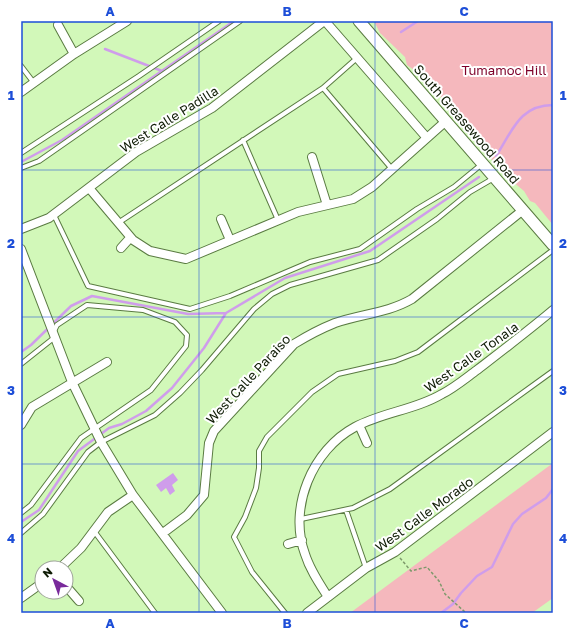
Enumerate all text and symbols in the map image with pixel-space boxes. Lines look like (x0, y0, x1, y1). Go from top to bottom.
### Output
text: A (105, 3, 115, 19)
text: B (282, 3, 292, 19)
text: C (459, 3, 469, 19)
street label: South Greasewood Road (411, 61, 523, 187)
park label: Tumamoc Hill (462, 62, 546, 78)
street label: West Calle Padilla (117, 82, 221, 156)
text: 1 (8, 87, 15, 103)
text: 1 (560, 87, 567, 103)
text: 2 (7, 235, 15, 251)
text: 2 (559, 235, 567, 251)
street label: West Calle Tonala (421, 318, 521, 396)
street label: West Calle Paraiso (203, 331, 294, 427)
text: 3 (7, 382, 15, 398)
text: 3 (559, 382, 567, 398)
street label: West Calle Morado (372, 473, 476, 555)
text: 4 (7, 530, 15, 546)
text: 4 (559, 530, 567, 546)
north arrow (34, 560, 74, 600)
text: N (40, 564, 55, 580)
text: A (105, 615, 115, 631)
text: B (282, 615, 292, 631)
text: C (459, 615, 469, 631)

